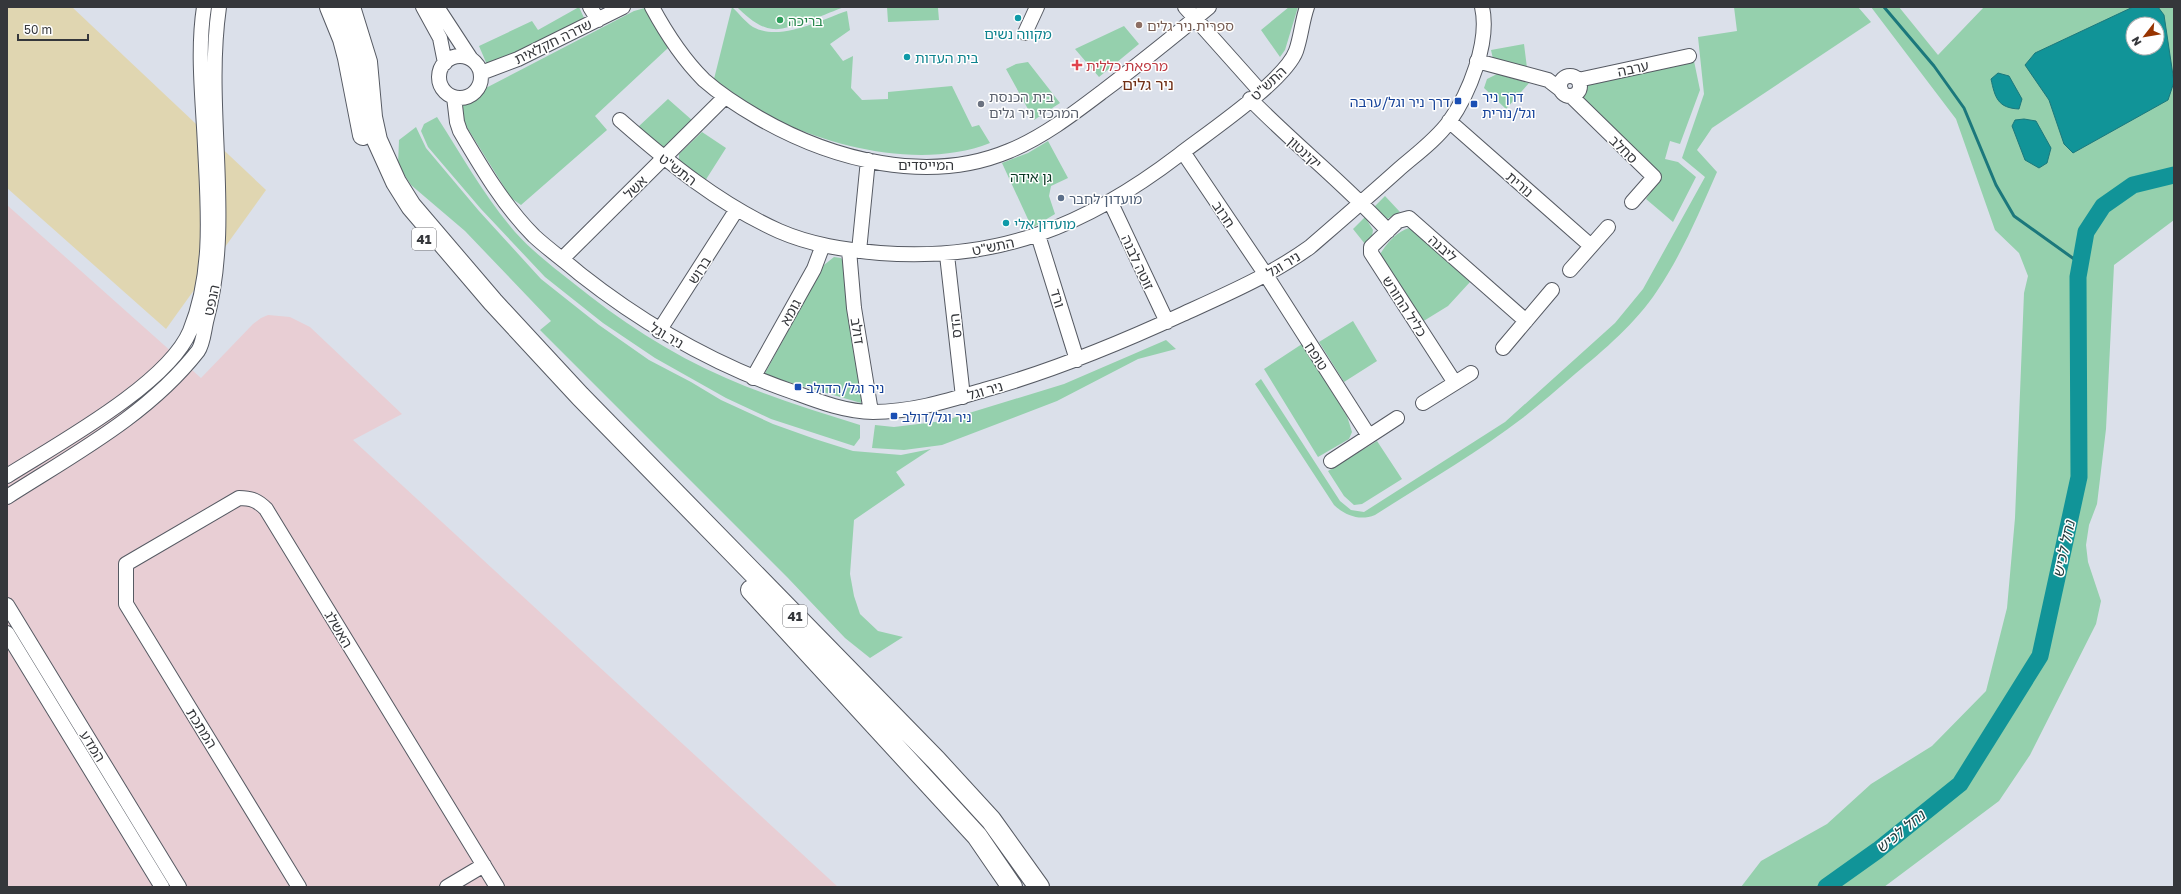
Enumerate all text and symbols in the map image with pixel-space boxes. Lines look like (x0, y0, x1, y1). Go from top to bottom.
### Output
place label: בריכה (788, 12, 823, 29)
marker: מקווה נשים (1013, 13, 1023, 23)
street label: שדרה חקלאית (511, 15, 595, 67)
marker: בריכה (775, 15, 785, 25)
scale bar (18, 16, 88, 42)
north arrow (2125, 16, 2165, 56)
place label: ספרית ניר גלים (1147, 17, 1234, 34)
marker: ספרית ניר גלים (1134, 20, 1144, 30)
text: 50 m (24, 22, 52, 37)
place label: מקווה נשים (984, 25, 1052, 42)
text: N (2128, 34, 2144, 48)
place label: בית העדות (915, 49, 978, 66)
marker: בית העדות (902, 52, 912, 62)
street label: ערבה (1616, 56, 1650, 80)
place label: מרפאת כללית (1086, 57, 1168, 74)
marker: מרפאת כללית (1071, 59, 1083, 71)
street label: התש"ט (1247, 62, 1289, 104)
district label: ניר גלים (1122, 74, 1174, 94)
place label: בית הכנסת המרכזי ניר גלים (989, 88, 1079, 121)
place label: דרך ניר וגל/נורית (1482, 88, 1535, 121)
place label: דרך ניר וגל/ערבה (1350, 93, 1450, 110)
marker: דרך ניר וגל/ערבה (1453, 96, 1463, 106)
marker: בית הכנסת המרכזי ניר גלים (976, 99, 986, 109)
marker: דרך ניר וגל/נורית (1469, 99, 1479, 109)
street label: סחלב (1606, 131, 1642, 167)
street label: יקינטון (1285, 132, 1325, 172)
street label: התש"ט (656, 149, 700, 189)
street label: המייסדים (898, 156, 954, 173)
park label: גן אידה (1010, 168, 1052, 185)
street label: נורית (1503, 168, 1537, 200)
street label: אשל (620, 172, 650, 202)
place label: מועדון לחבר (1069, 190, 1142, 207)
marker: מועדון לחבר (1056, 193, 1066, 203)
street label: חרוב (1209, 197, 1239, 231)
place label: מועדון אלי (1014, 215, 1076, 232)
marker: מועדון אלי (1001, 218, 1011, 228)
road number: 41 (412, 228, 436, 250)
street label: ליבנה (1425, 231, 1461, 265)
street label: זוטה לבנה (1118, 232, 1158, 292)
street label: התש"ט (970, 233, 1016, 259)
street label: ניר וגל (1263, 247, 1303, 281)
street label: ברוש (684, 253, 714, 287)
street label: כליל החורש (1379, 272, 1431, 340)
street label: הנפט (199, 283, 223, 317)
street label: ורד (1047, 286, 1069, 310)
street label: גומא (776, 296, 804, 328)
street label: הדס (945, 313, 965, 339)
street label: דולב (848, 317, 869, 346)
street label: ניר וגל (647, 318, 687, 352)
street label: טופח (1302, 339, 1332, 374)
street label: ניר וגל (965, 377, 1005, 403)
place label: ניר וגל/הדולב (806, 379, 884, 396)
marker: ניר וגל/הדולב (793, 382, 803, 392)
place label: ניר וגל/דולב (902, 408, 972, 425)
marker: ניר וגל/דולב (889, 411, 899, 421)
water label: נחל לכיש (2048, 518, 2078, 579)
road number: 41 (783, 605, 807, 627)
street label: האשלג (321, 607, 357, 651)
street label: המתכת (183, 705, 221, 751)
street label: המדע (77, 727, 109, 765)
water label: נחל לכיש (1872, 805, 1929, 856)

